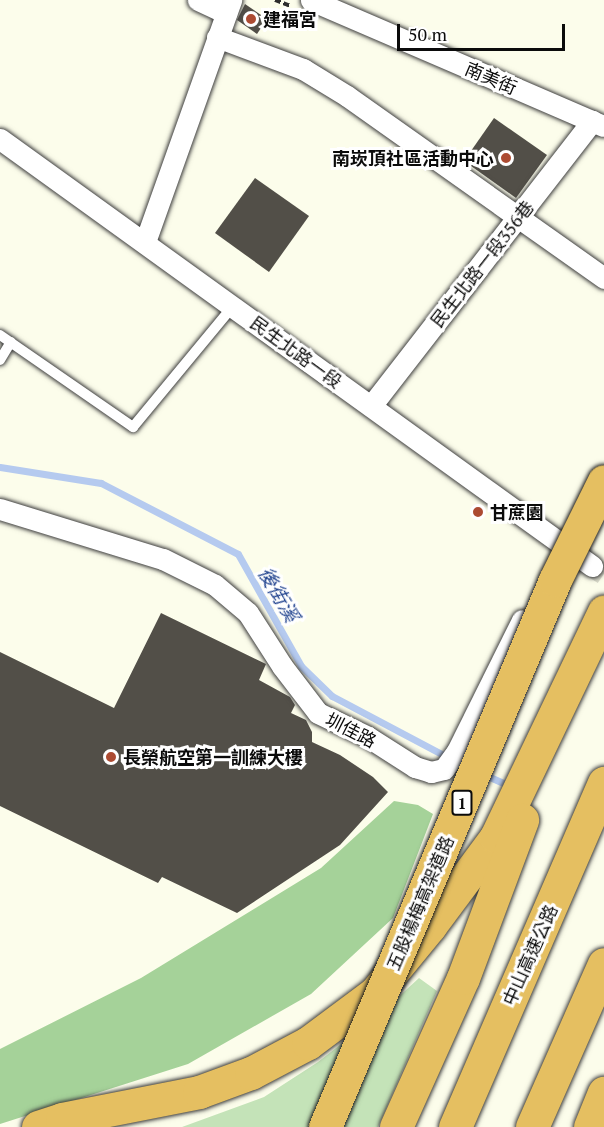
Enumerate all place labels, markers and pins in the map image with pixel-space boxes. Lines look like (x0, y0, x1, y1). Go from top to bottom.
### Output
place label: 建福宮 (263, 8, 317, 30)
marker: 建福宮 (244, 12, 258, 26)
place label: 南崁頂社區活動中心 (332, 147, 494, 169)
marker: 南崁頂社區活動中心 (499, 151, 513, 165)
place label: 甘蔗園 (490, 501, 544, 523)
marker: 甘蔗園 (471, 505, 485, 519)
place label: 長榮航空第一訓練大樓 (123, 746, 303, 768)
marker: 長榮航空第一訓練大樓 (104, 750, 118, 764)

